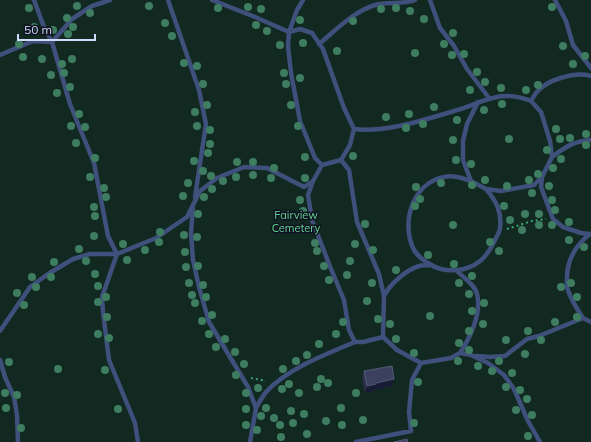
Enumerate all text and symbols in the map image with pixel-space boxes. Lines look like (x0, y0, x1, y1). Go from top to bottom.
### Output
scale bar (18, 16, 95, 42)
text: 50 m (24, 22, 52, 37)
park label: Fairview Cemetery (272, 208, 321, 235)

